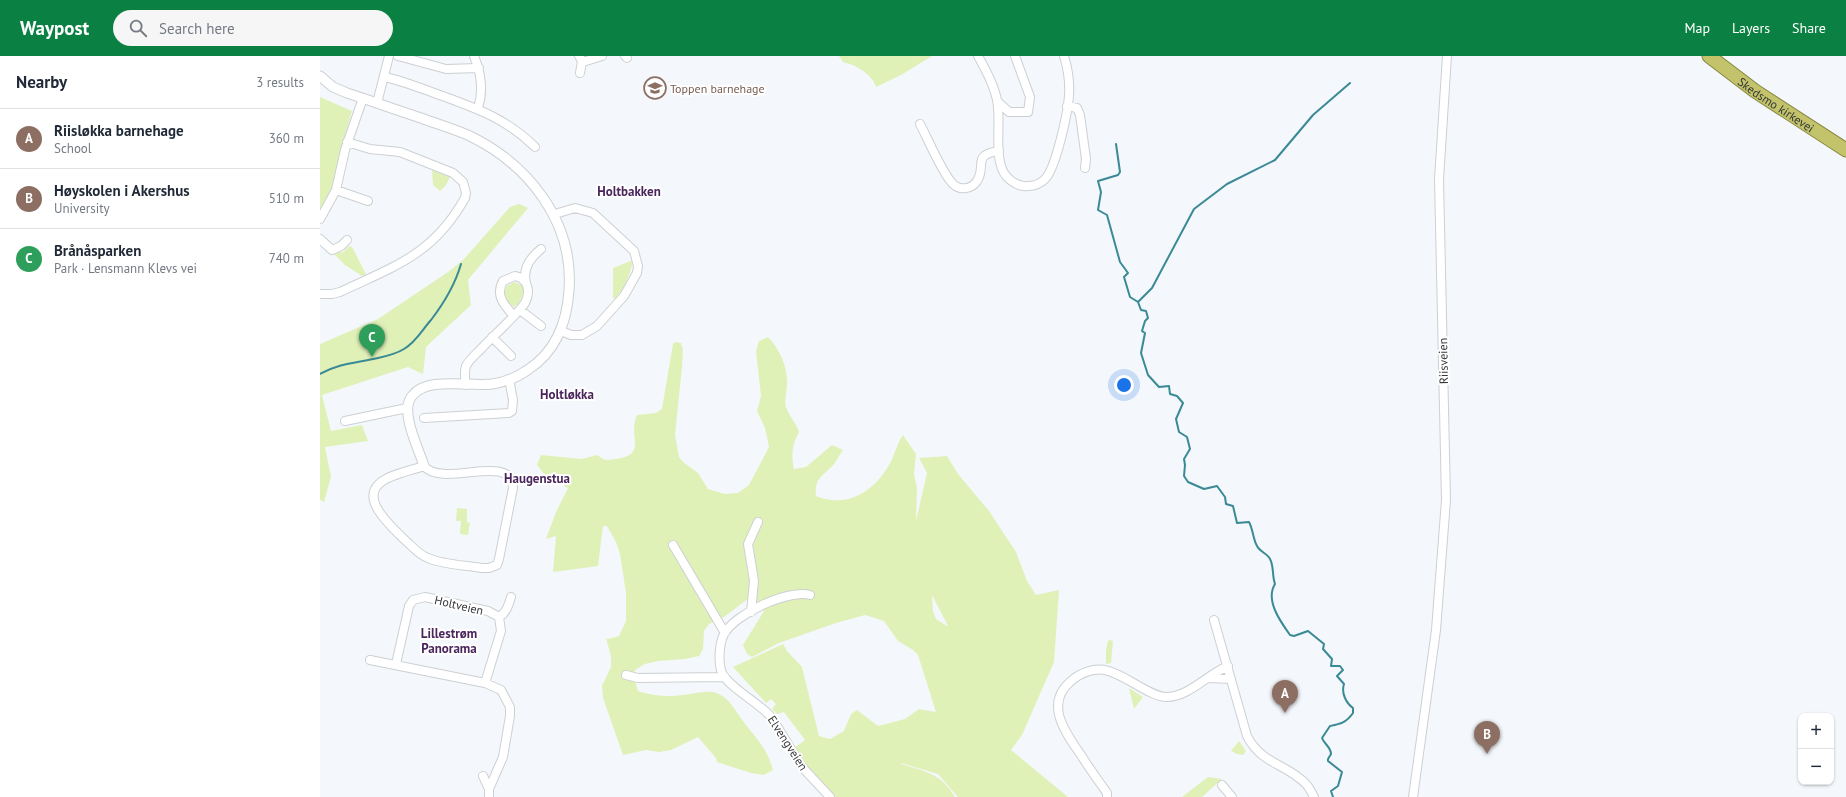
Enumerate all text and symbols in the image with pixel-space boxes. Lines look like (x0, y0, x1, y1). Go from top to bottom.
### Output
search box (113, 10, 393, 46)
text: Waypost (20, 16, 89, 40)
icon: search (127, 17, 149, 39)
text: Search here (159, 19, 235, 38)
text: Map (1684, 19, 1710, 37)
text: Layers (1732, 19, 1770, 37)
text: Share (1792, 19, 1826, 37)
text: Nearby (16, 71, 67, 93)
street label: Skedsmo kirkevei (1735, 73, 1817, 135)
text: 3 results (256, 74, 304, 91)
school or university icon: Toppen barnehage (642, 75, 668, 101)
place label: Toppen barnehage (670, 81, 765, 96)
text: Riisløkka barnehage (54, 121, 184, 140)
text: A (25, 130, 33, 147)
text: 360 m (269, 130, 304, 147)
text: School (54, 140, 92, 157)
text: Høyskolen i Akershus (54, 181, 190, 200)
district label: Holtbakken (597, 183, 661, 200)
text: B (25, 190, 33, 207)
text: 510 m (269, 190, 304, 207)
text: University (54, 200, 110, 217)
text: Brånåsparken (54, 241, 141, 260)
text: C (25, 250, 33, 267)
text: 740 m (269, 250, 304, 267)
text: Park · Lensmann Klevs vei (54, 260, 197, 277)
pin: C (359, 324, 385, 357)
street label: Riisveien (1435, 338, 1451, 384)
your location (1114, 375, 1134, 395)
district label: Holtløkka (540, 386, 594, 403)
district label: Haugenstua (504, 470, 570, 487)
street label: Holtveien (433, 592, 485, 618)
district label: Lillestrøm Panorama (421, 625, 477, 657)
pin: A (1272, 680, 1298, 713)
street label: Elvengveien (765, 713, 811, 773)
map controls (1798, 713, 1834, 785)
button: + (1798, 713, 1834, 749)
pin: B (1474, 721, 1500, 754)
button: − (1798, 749, 1834, 785)

